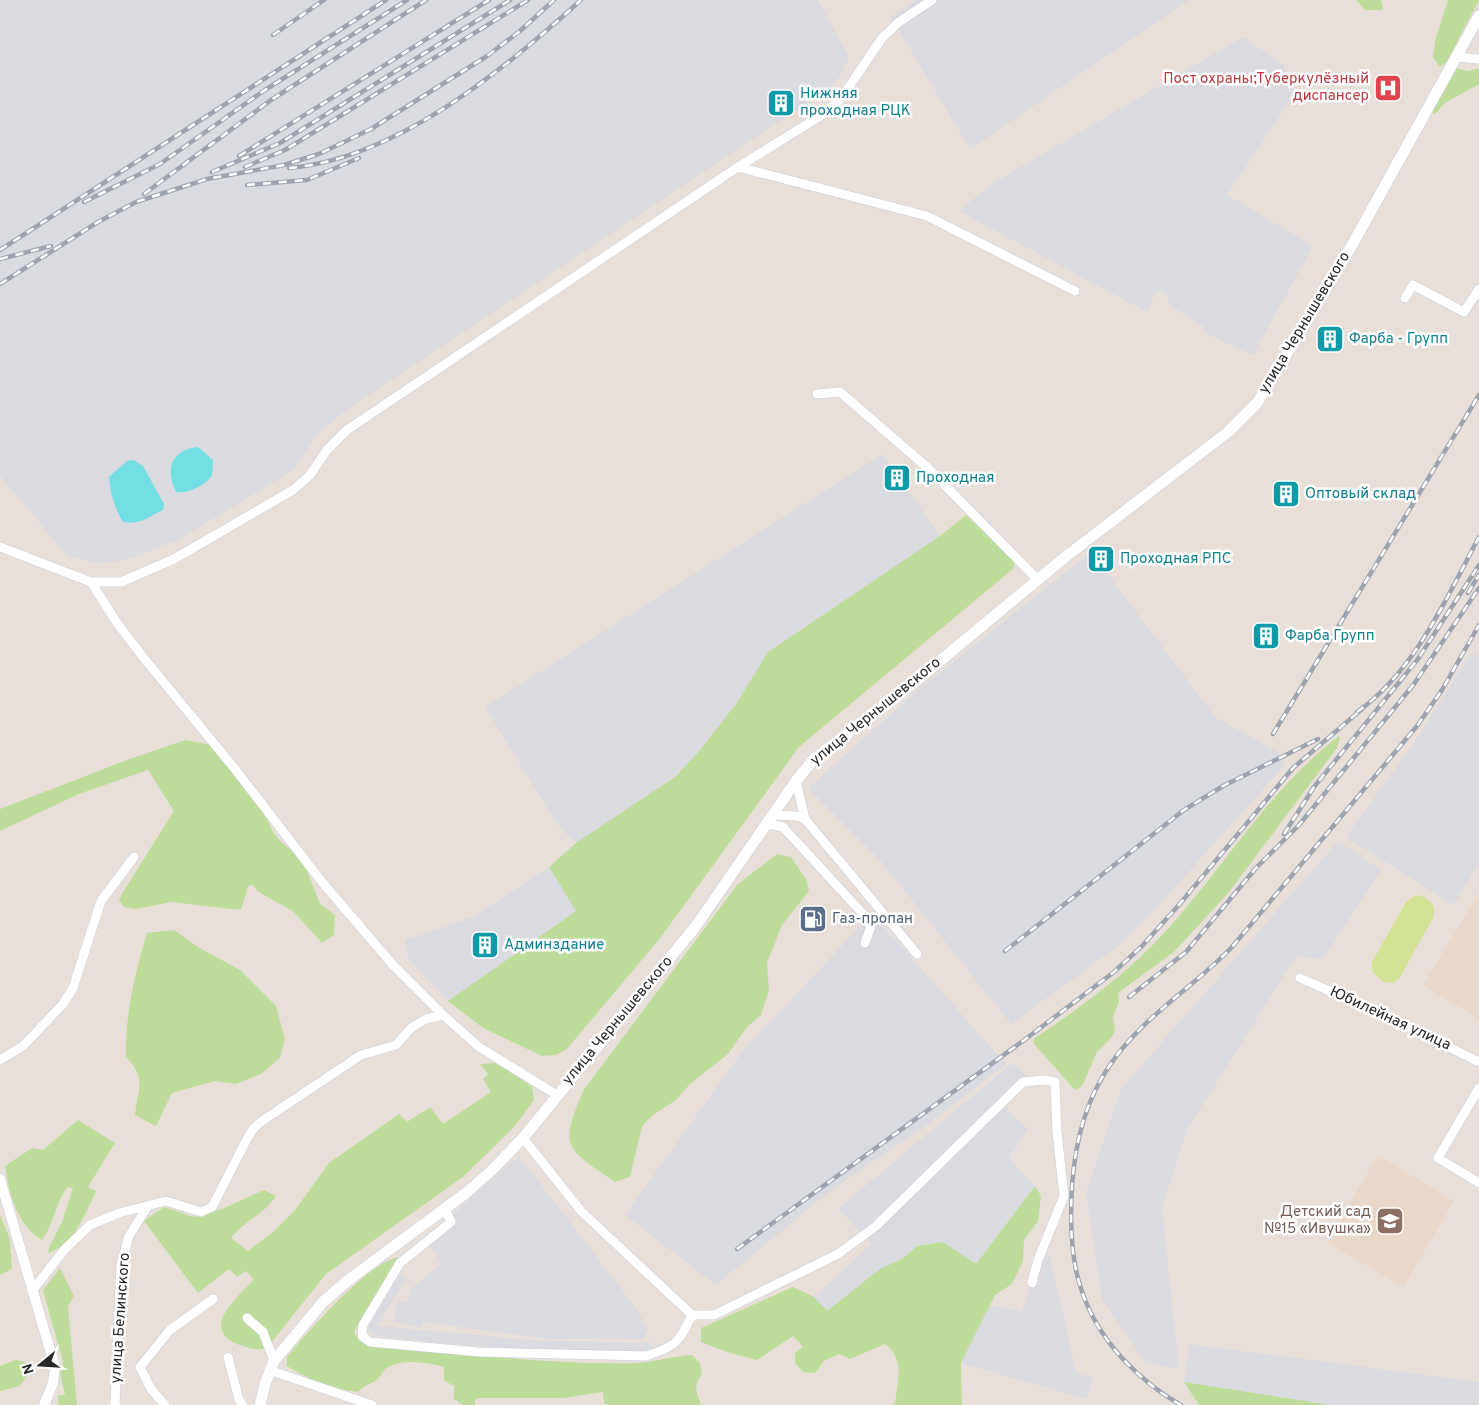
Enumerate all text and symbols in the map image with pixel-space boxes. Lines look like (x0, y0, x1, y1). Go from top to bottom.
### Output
place label: Пост охраны;Туберкулёзный диспансер (1163, 70, 1369, 106)
hospital icon: Пост охраны;Туберкулёзный диспансер (1373, 73, 1403, 103)
place label: Нижняя проходная РЦК (800, 85, 911, 121)
building icon: Нижняя проходная РЦК (766, 88, 796, 118)
street label: улица Чернышевского (1255, 249, 1355, 397)
building icon: Фарба - Групп (1315, 324, 1345, 354)
place label: Фарба - Групп (1349, 330, 1448, 349)
building icon: Проходная (882, 463, 912, 493)
place label: Проходная (916, 469, 994, 488)
building icon: Оптовый склад (1271, 479, 1301, 509)
place label: Оптовый склад (1305, 485, 1416, 504)
building icon: Проходная РПС (1086, 544, 1116, 574)
place label: Проходная РПС (1120, 550, 1231, 569)
building icon: Фарба Групп (1251, 621, 1281, 651)
place label: Фарба Групп (1285, 627, 1374, 646)
street label: улица Чернышевского (807, 654, 945, 770)
fuel station icon: Газ-пропан (798, 904, 828, 934)
place label: Газ-пропан (832, 910, 913, 929)
building icon: Админздание (470, 930, 500, 960)
place label: Админздание (504, 936, 604, 955)
street label: улица Чернышевского (559, 953, 677, 1089)
street label: Юбилейная улица (1326, 983, 1454, 1055)
place label: Детский сад №15 «Ивушка» (1264, 1203, 1371, 1239)
school or university icon: Детский сад №15 «Ивушка» (1375, 1206, 1405, 1236)
street label: улица Белинского (107, 1252, 135, 1384)
north arrow (15, 1340, 65, 1390)
text: N (19, 1361, 39, 1376)

